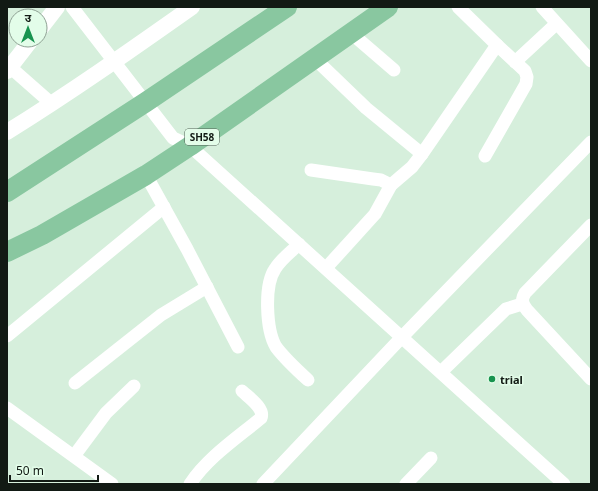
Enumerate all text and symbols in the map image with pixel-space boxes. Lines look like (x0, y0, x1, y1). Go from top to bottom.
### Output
north arrow (8, 8, 48, 48)
text: उ (25, 10, 32, 25)
road number: SH58 (185, 129, 219, 145)
place label: trial (500, 372, 523, 387)
marker: trial (487, 374, 497, 384)
scale bar (10, 457, 98, 483)
text: 50 m (16, 462, 44, 479)

